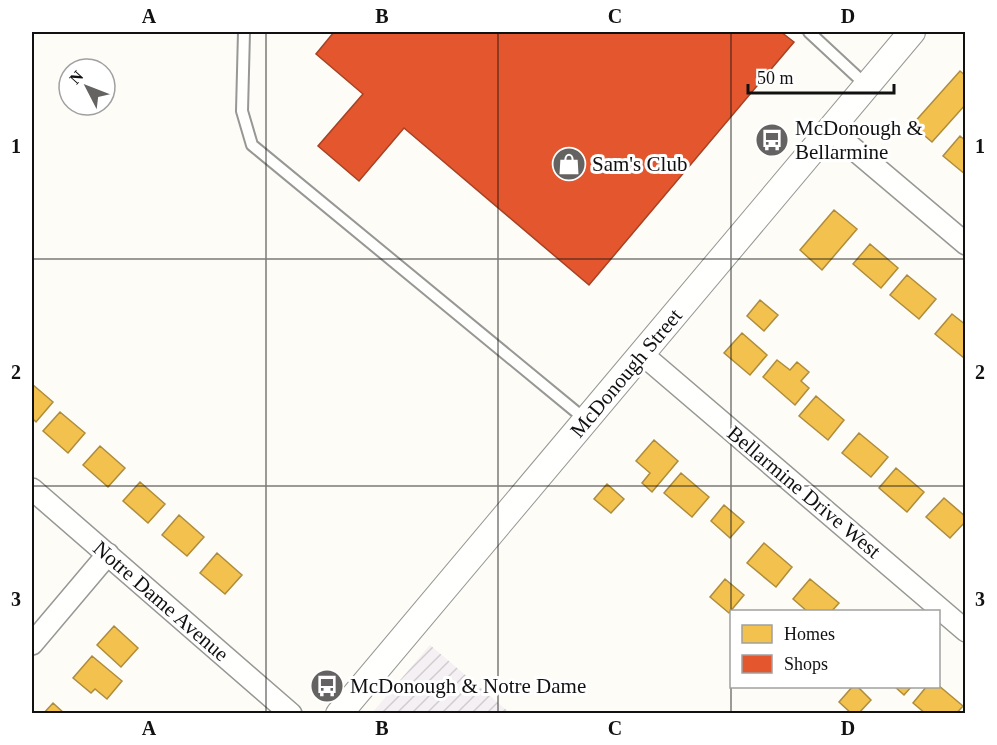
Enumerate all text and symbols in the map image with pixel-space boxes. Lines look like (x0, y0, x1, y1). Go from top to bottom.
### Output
text: A (142, 5, 157, 27)
text: B (375, 5, 389, 27)
text: C (608, 5, 622, 27)
text: D (841, 5, 855, 27)
north arrow (57, 57, 117, 117)
scale bar (748, 57, 894, 95)
text: N (66, 67, 87, 87)
text: 50 m (757, 68, 794, 88)
place label: McDonough & Bellarmine (795, 116, 923, 164)
bus stop icon: McDonough & Bellarmine (754, 122, 790, 158)
text: 1 (11, 135, 21, 157)
text: 1 (975, 135, 985, 157)
shop icon: Sam's Club (551, 146, 587, 182)
place label: Sam's Club (592, 152, 687, 176)
street label: McDonough Street (565, 304, 687, 442)
text: 2 (11, 361, 21, 383)
text: 2 (975, 361, 985, 383)
street label: Bellarmine Drive West (722, 421, 886, 563)
street label: Notre Dame Avenue (89, 536, 233, 666)
text: 3 (11, 588, 21, 610)
text: 3 (975, 588, 985, 610)
legend (730, 610, 940, 688)
text: Homes (784, 624, 835, 644)
text: Shops (784, 654, 828, 674)
bus stop icon: McDonough & Notre Dame (309, 668, 345, 704)
place label: McDonough & Notre Dame (350, 674, 586, 698)
text: A (142, 717, 157, 739)
text: B (375, 717, 389, 739)
text: C (608, 717, 622, 739)
text: D (841, 717, 855, 739)

